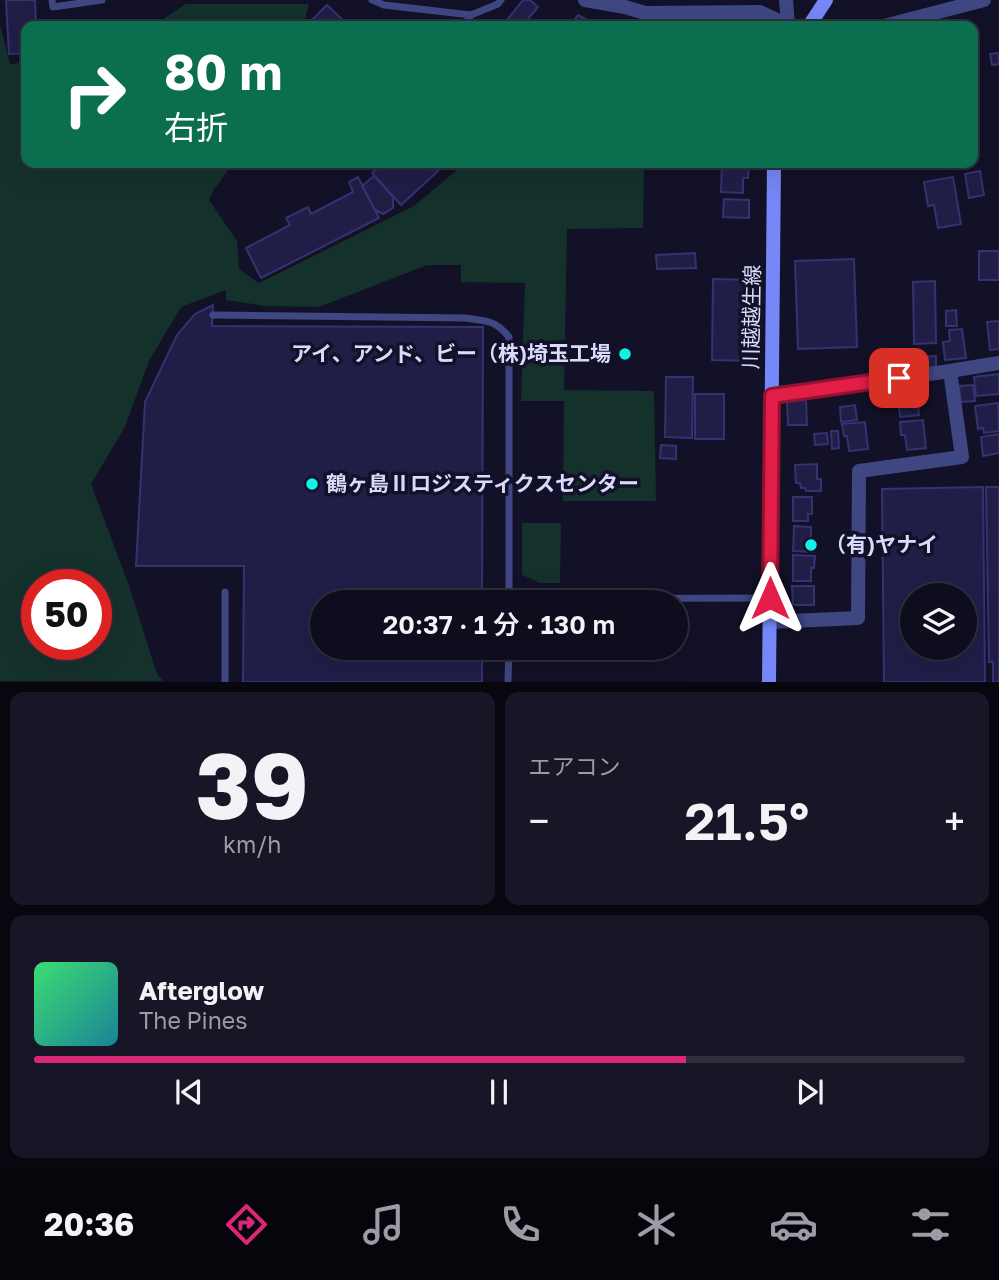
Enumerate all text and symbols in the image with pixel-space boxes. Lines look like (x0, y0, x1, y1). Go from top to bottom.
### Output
text: 80 m (164, 42, 282, 101)
icon: right (49, 49, 140, 140)
text: 右折 (164, 108, 228, 146)
street label: 川越越生線 (737, 264, 765, 370)
place label: アイ、アンド、ビー（株)埼玉工場 (291, 340, 611, 366)
marker: アイ、アンド、ビー（株)埼玉工場 (617, 346, 633, 362)
pin (869, 348, 929, 408)
icon: arrive (880, 359, 918, 397)
place label: 鶴ヶ島Ⅱロジスティクスセンター (326, 470, 639, 496)
marker: 鶴ヶ島Ⅱロジスティクスセンター (304, 476, 320, 492)
place label: （有)ヤナイ (825, 531, 938, 557)
marker: （有)ヤナイ (803, 537, 819, 553)
position arrow (733, 561, 807, 635)
speed limit sign: 50 (21, 569, 112, 660)
map controls (900, 583, 977, 660)
button: layers (900, 583, 977, 660)
text: 20:37 · 1 分 · 130 m (383, 609, 615, 640)
text: 39 (196, 730, 309, 839)
text: エアコン (529, 752, 621, 780)
text: 21.5° (684, 789, 809, 851)
text: − (529, 798, 549, 843)
text: + (944, 798, 965, 843)
text: km/h (223, 830, 282, 858)
text: Afterglow (139, 975, 264, 1006)
text: The Pines (139, 1006, 247, 1034)
icon: previous (170, 1073, 208, 1111)
icon: pause (480, 1073, 518, 1111)
icon: next (791, 1073, 829, 1111)
icon: directions (222, 1200, 271, 1249)
icon: music (359, 1200, 408, 1249)
icon: phone (496, 1200, 545, 1249)
icon: climate (632, 1200, 681, 1249)
icon: car (769, 1200, 818, 1249)
icon: filters (906, 1200, 955, 1249)
text: 20:36 (44, 1205, 134, 1243)

